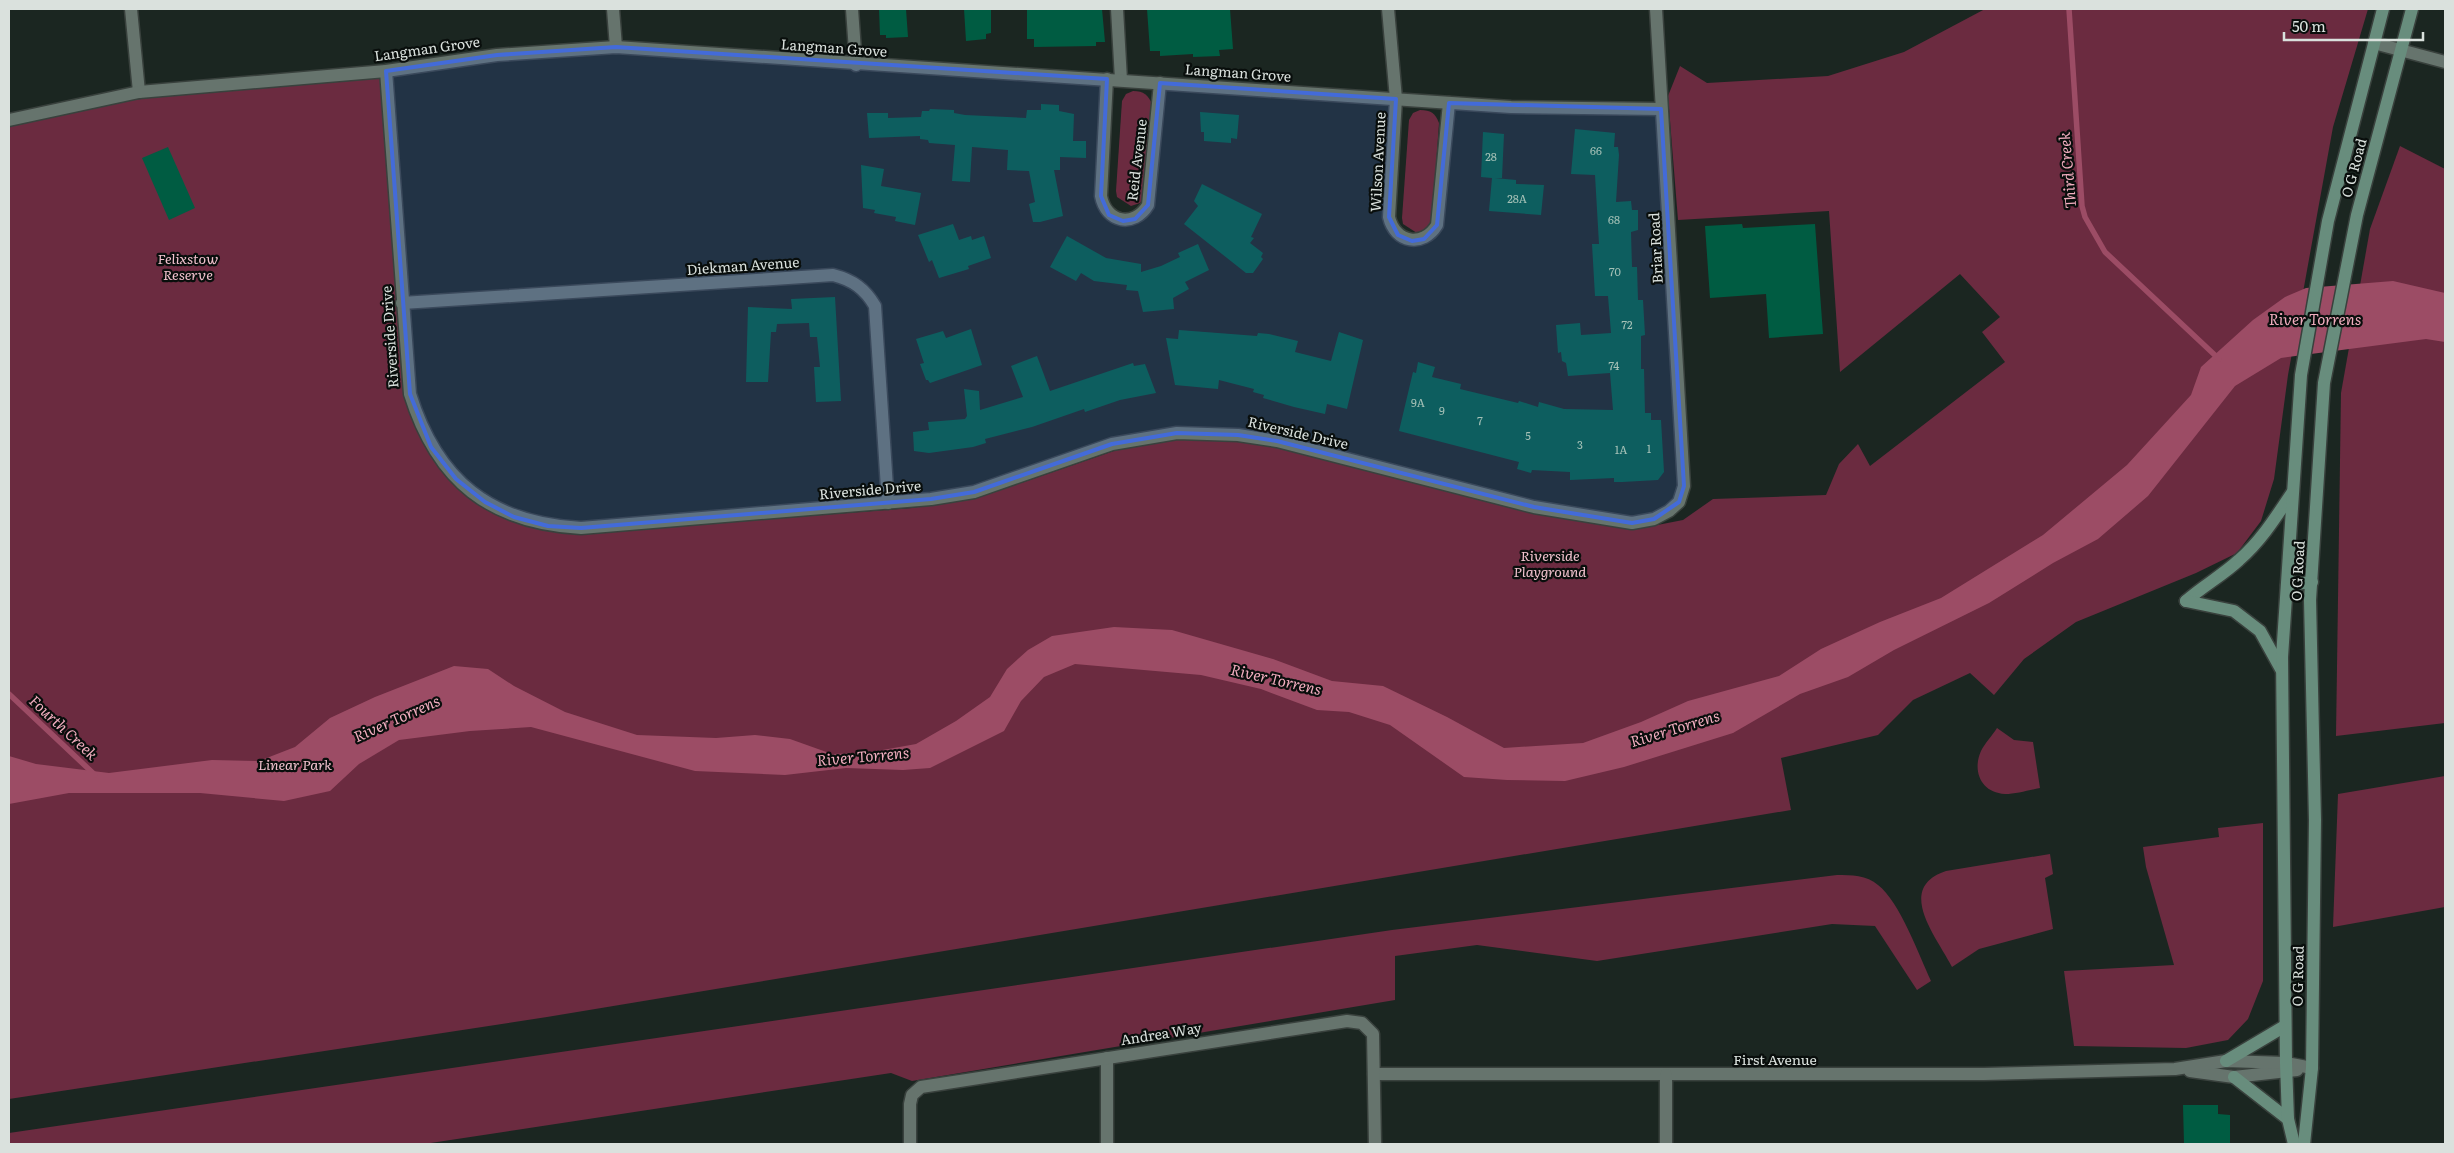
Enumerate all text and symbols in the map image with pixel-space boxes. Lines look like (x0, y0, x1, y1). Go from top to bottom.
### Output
scale bar (2284, 10, 2423, 42)
text: 50 m (2292, 14, 2326, 37)
street label: Langman Grove (373, 31, 481, 65)
street label: Langman Grove (780, 33, 888, 61)
street label: Langman Grove (1184, 58, 1292, 86)
street label: Wilson Avenue (1364, 112, 1390, 212)
street label: Reid Avenue (1121, 118, 1151, 202)
water label: Third Creek (2052, 130, 2081, 209)
street label: O G Road (2336, 135, 2371, 200)
house number: 66 (1590, 142, 1602, 158)
house number: 28 (1485, 148, 1497, 164)
house number: 28A (1507, 190, 1527, 206)
house number: 68 (1608, 211, 1620, 227)
street label: Briar Road (1643, 211, 1667, 284)
park label: Felixstow Reserve (158, 248, 218, 284)
street label: Diekman Avenue (686, 251, 800, 279)
house number: 70 (1609, 263, 1621, 279)
street label: Riverside Drive (375, 285, 403, 389)
water label: River Torrens (2269, 307, 2361, 330)
house number: 72 (1621, 316, 1633, 332)
house number: 74 (1609, 357, 1619, 373)
house number: 9A (1411, 394, 1425, 410)
house number: 9 (1439, 402, 1445, 418)
street label: Riverside Drive (1246, 411, 1350, 453)
house number: 7 (1477, 412, 1483, 428)
house number: 5 (1525, 427, 1531, 443)
house number: 3 (1577, 436, 1583, 452)
house number: 1 (1647, 440, 1652, 456)
house number: 1A (1615, 441, 1627, 457)
street label: Riverside Drive (818, 475, 922, 503)
street label: O G Road (2285, 540, 2309, 602)
park label: Riverside Playground (1514, 545, 1586, 581)
water label: River Torrens (1229, 657, 1324, 700)
water label: River Torrens (349, 688, 443, 747)
water label: Fourth Creek (25, 689, 104, 765)
water label: River Torrens (1627, 703, 1722, 752)
water label: River Torrens (816, 740, 910, 771)
park label: Linear Park (258, 754, 332, 774)
street label: O G Road (2286, 945, 2308, 1007)
street label: Andrea Way (1119, 1017, 1204, 1049)
street label: First Avenue (1733, 1049, 1817, 1069)

